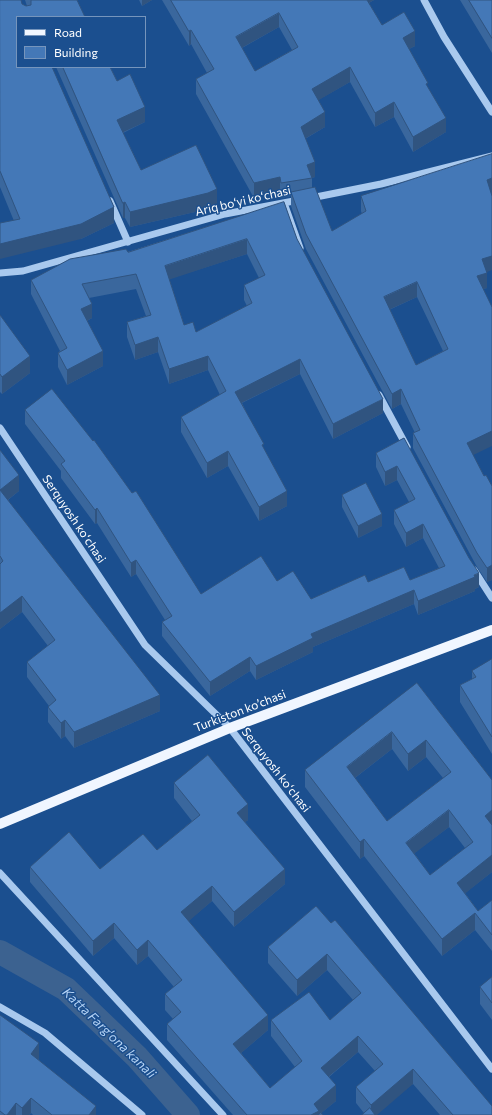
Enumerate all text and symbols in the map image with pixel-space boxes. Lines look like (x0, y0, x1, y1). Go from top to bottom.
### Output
legend (16, 16, 146, 68)
text: Road (54, 25, 82, 39)
text: Building (54, 45, 98, 59)
street label: Ariq boʻyi koʻchasi (194, 183, 292, 219)
street label: Serquyosh koʻchasi (39, 472, 109, 566)
street label: Turkiston ko’chasi (192, 687, 288, 735)
street label: Serquyosh koʻchasi (239, 725, 313, 815)
water label: Katta Farg'ona kanali (59, 984, 159, 1082)

